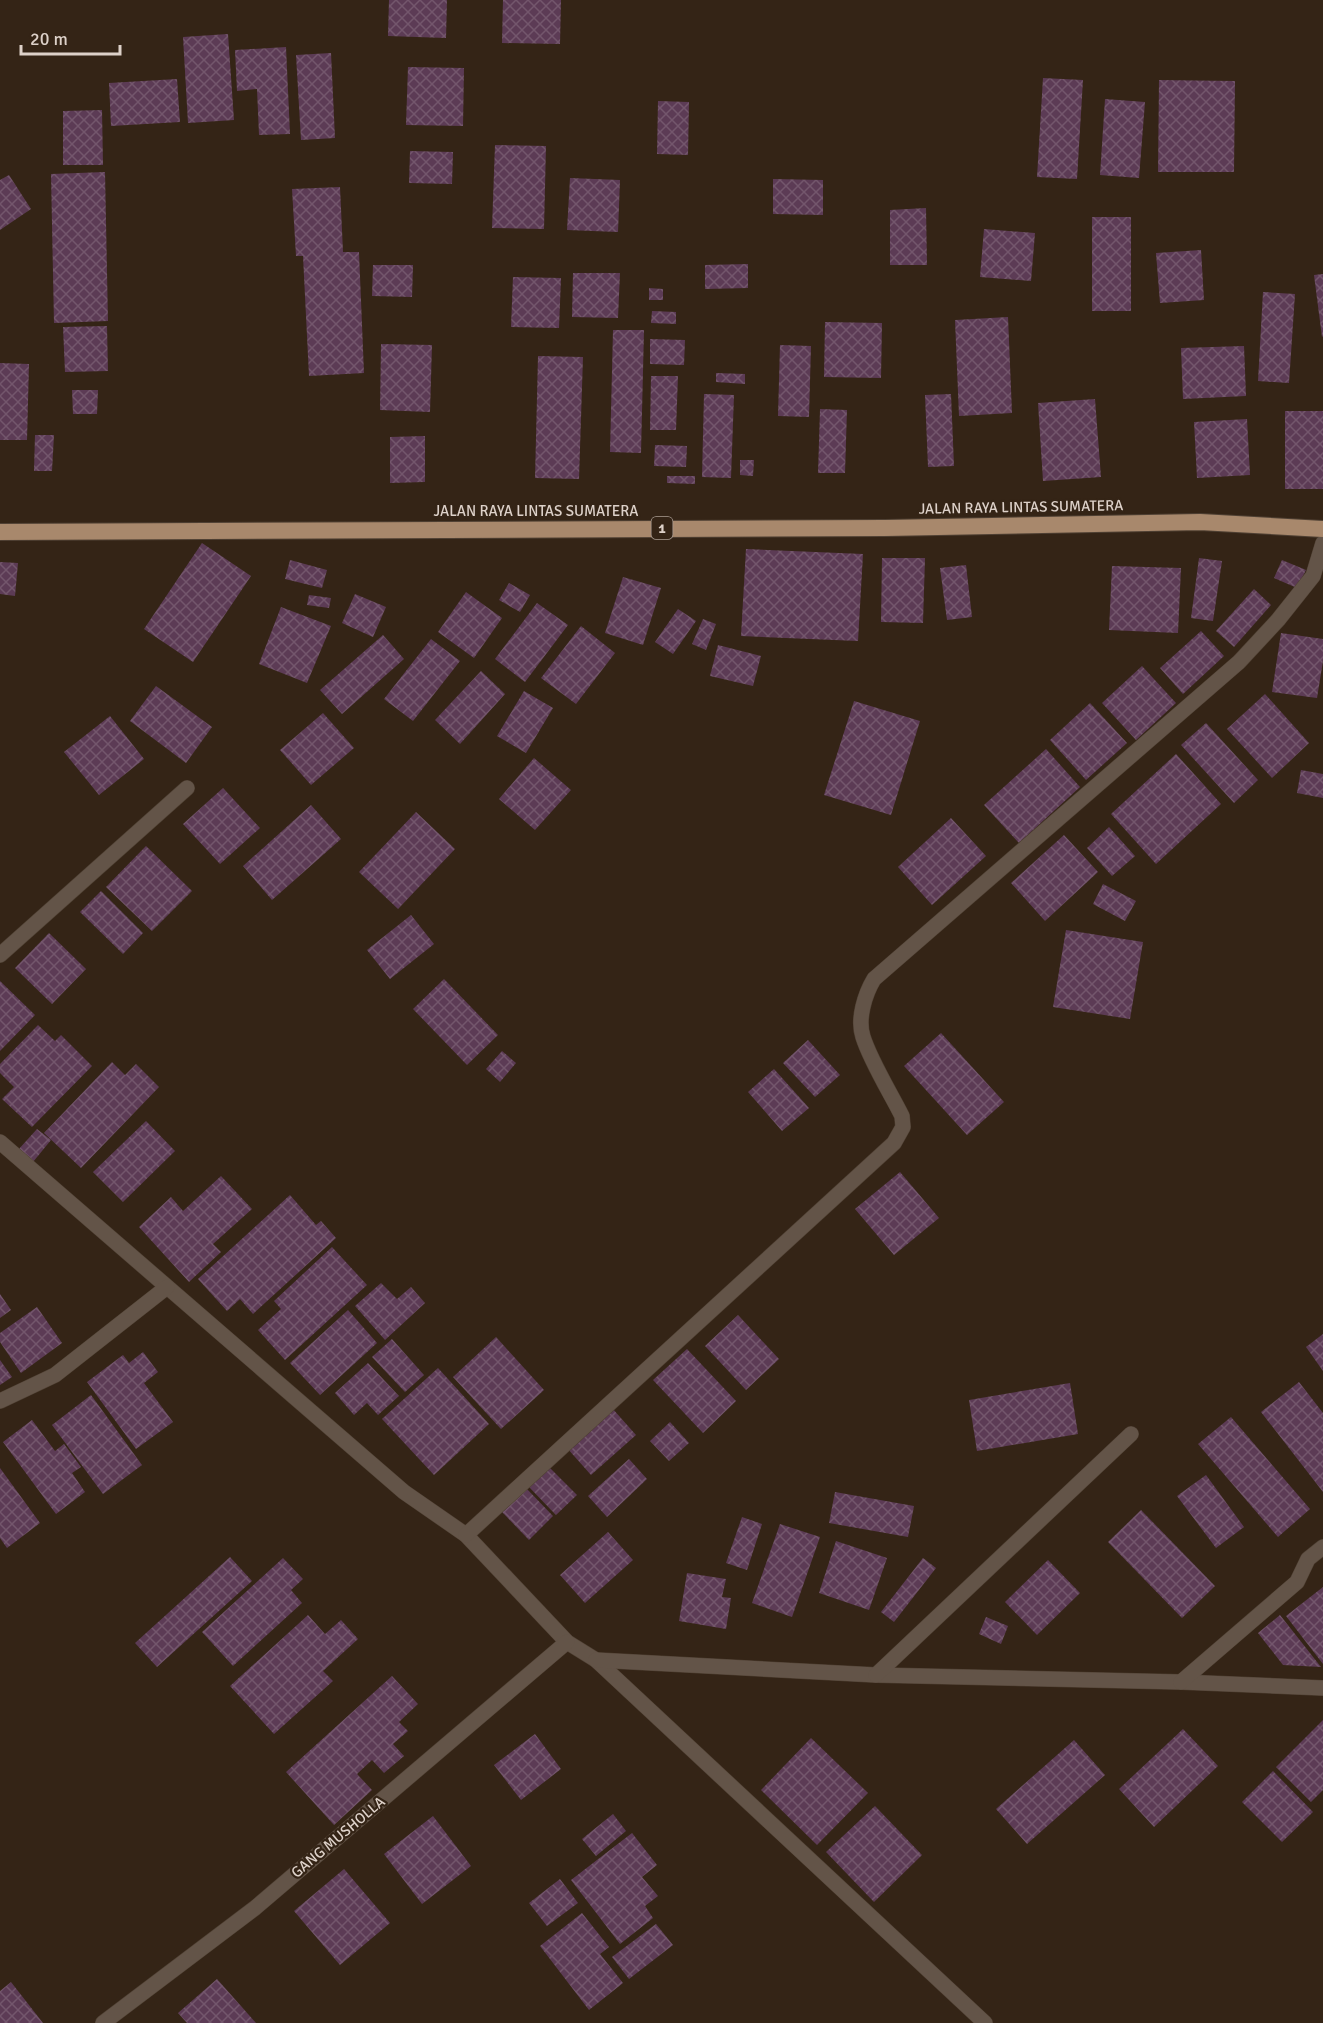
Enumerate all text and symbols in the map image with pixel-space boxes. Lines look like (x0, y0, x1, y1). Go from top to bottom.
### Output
scale bar (21, 18, 120, 56)
text: 20 m (30, 28, 68, 50)
street label: JALAN RAYA LINTAS SUMATERA (918, 496, 1124, 518)
street label: JALAN RAYA LINTAS SUMATERA (434, 502, 638, 520)
road number: 1 (652, 517, 672, 539)
street label: GANG MUSHOLLA (287, 1793, 389, 1881)

